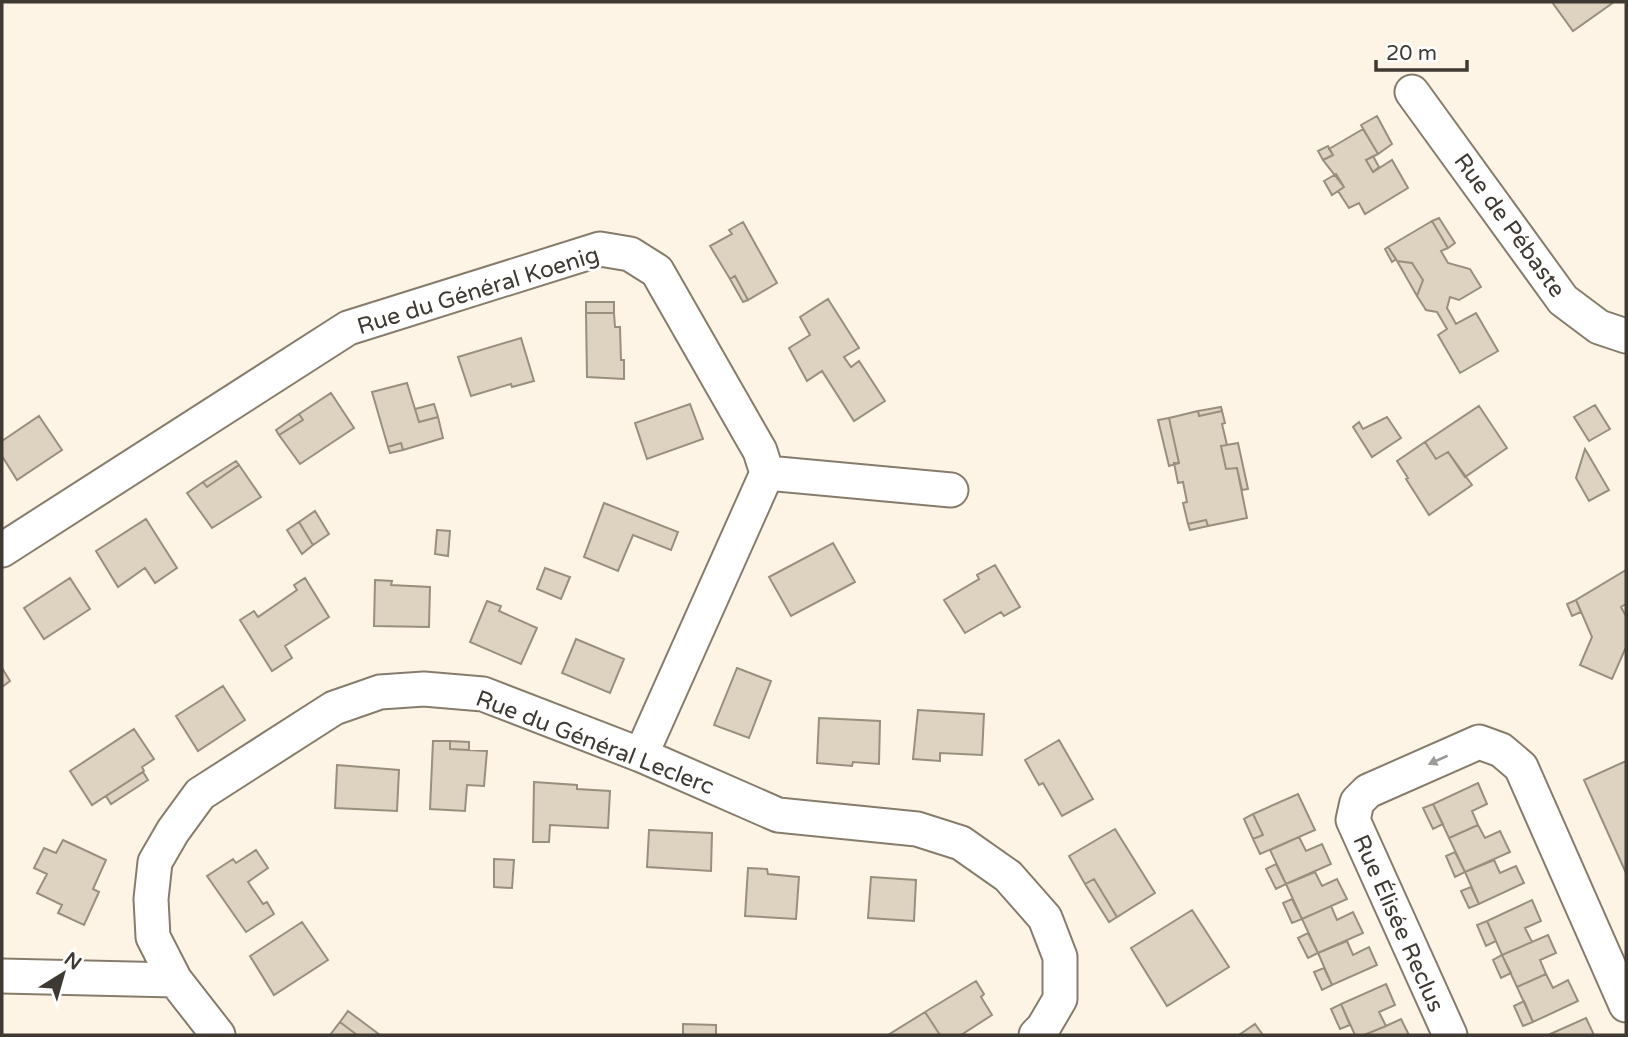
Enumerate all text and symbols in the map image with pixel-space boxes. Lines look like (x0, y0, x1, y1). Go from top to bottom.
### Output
scale bar (1376, 28, 1467, 72)
text: 20 m (1386, 41, 1437, 66)
street label: Rue de Pébaste (1448, 148, 1571, 303)
street label: Rue du Général Koenig (354, 241, 603, 341)
street label: Rue du Général Leclerc (472, 685, 718, 801)
one-way arrow (1428, 754, 1448, 766)
street label: Rue Élisée Reclus (1346, 830, 1450, 1016)
north arrow (28, 939, 98, 1009)
text: N (60, 948, 85, 975)

